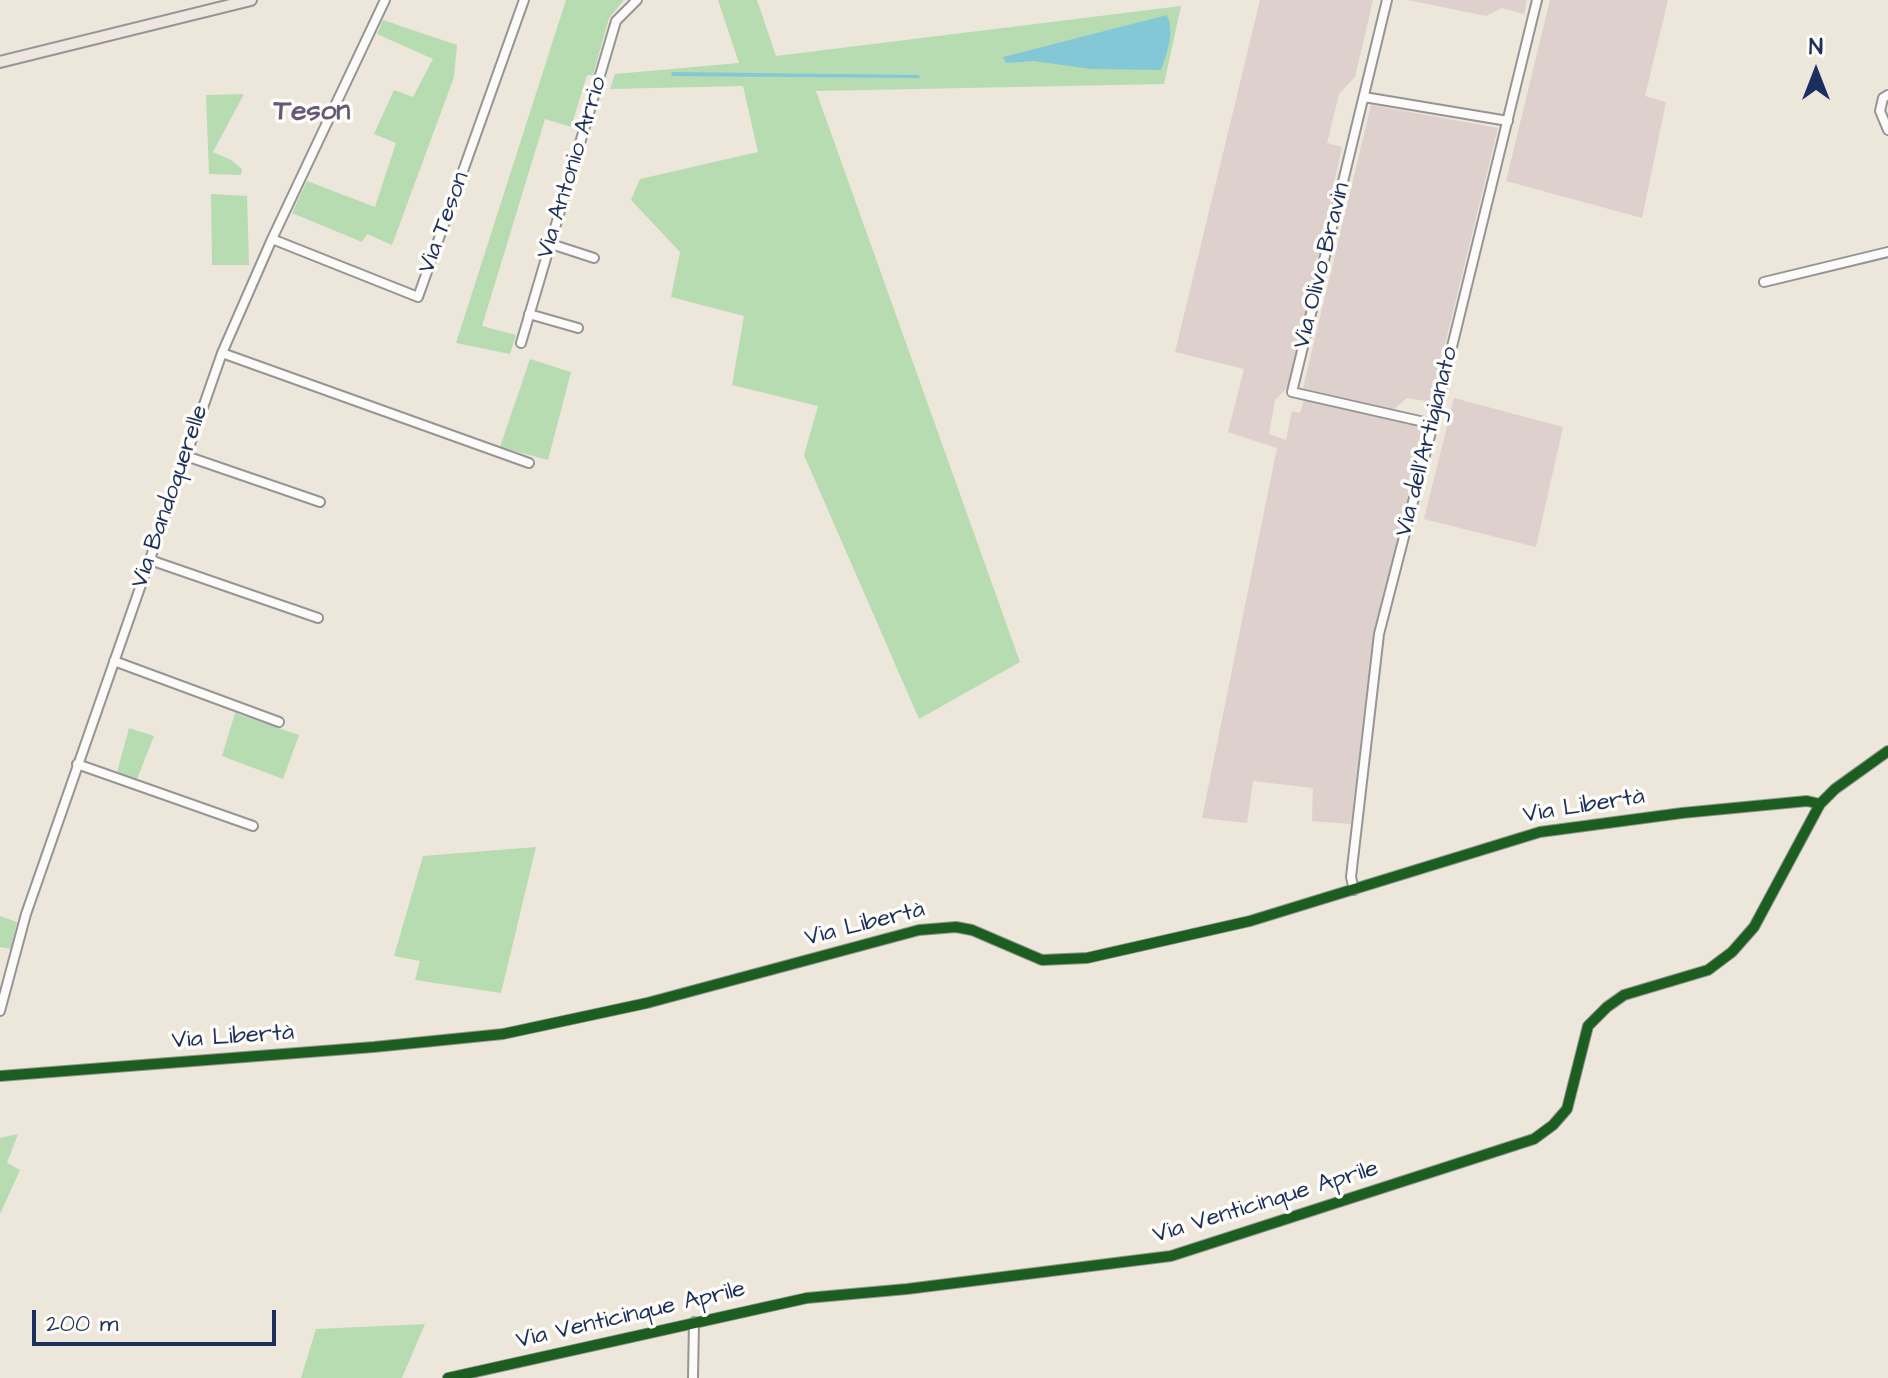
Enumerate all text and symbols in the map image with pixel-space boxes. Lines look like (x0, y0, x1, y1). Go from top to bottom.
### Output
north arrow (1776, 32, 1856, 112)
text: N (1809, 32, 1823, 63)
street label: Via Antonio Arrio (532, 74, 614, 262)
district label: Teson (274, 96, 350, 130)
street label: Via Teson (413, 168, 477, 278)
street label: Via Olivo Bravin (1288, 180, 1358, 352)
street label: Via dell'Artigianato (1390, 344, 1466, 540)
street label: Via Bandoquerelle (126, 402, 216, 592)
street label: Via Libertà (1521, 783, 1647, 831)
street label: Via Libertà (802, 896, 928, 954)
street label: Via Libertà (171, 1019, 295, 1057)
street label: Via Venticinque Aprile (1150, 1155, 1382, 1251)
street label: Via Venticinque Aprile (514, 1276, 748, 1356)
scale bar (36, 1294, 280, 1344)
text: 200 m (46, 1307, 118, 1341)

